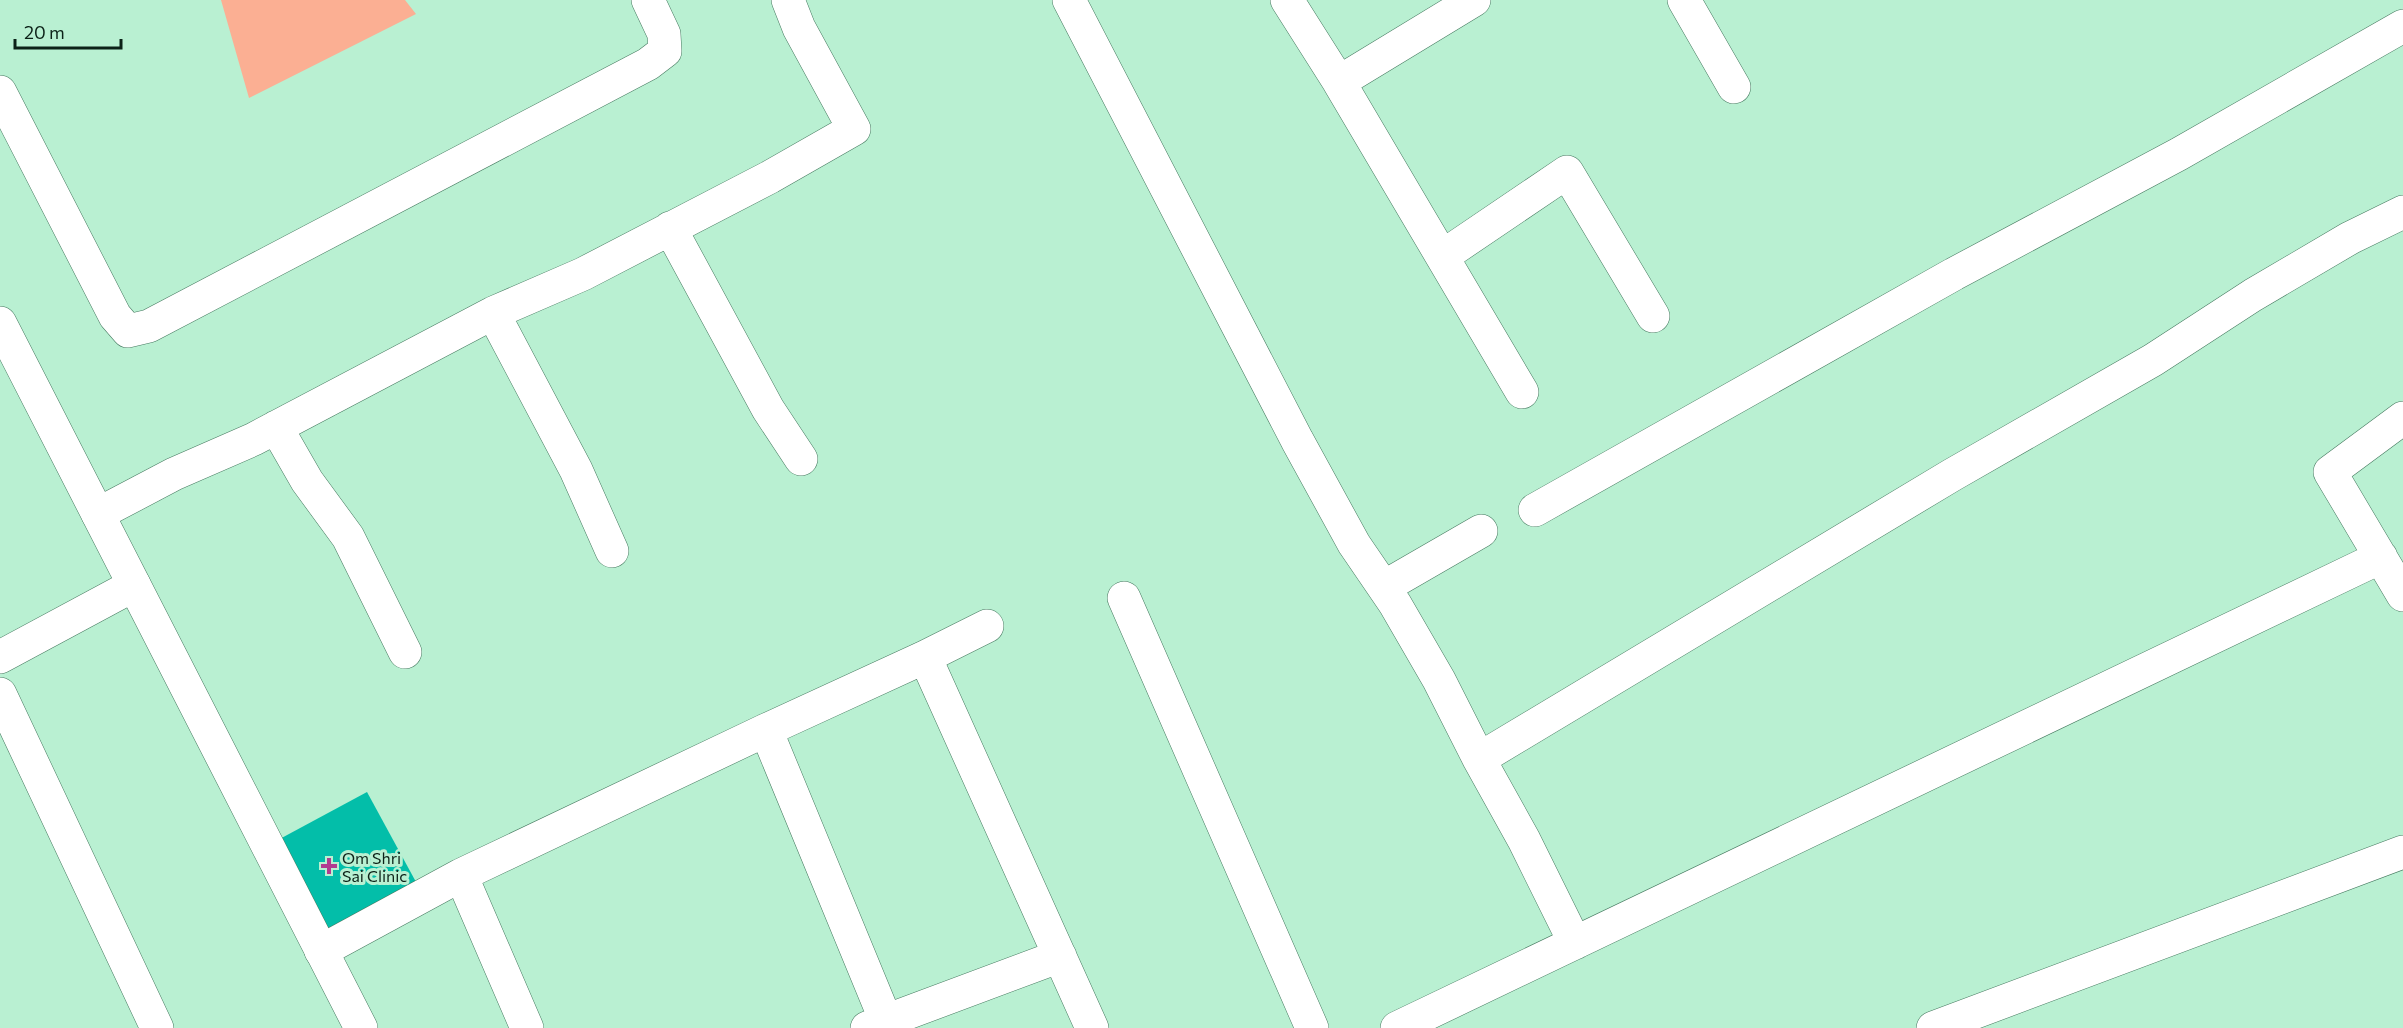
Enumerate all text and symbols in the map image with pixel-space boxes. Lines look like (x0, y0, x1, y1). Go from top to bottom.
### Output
scale bar (15, 12, 122, 50)
text: 20 m (24, 21, 65, 43)
place label: Om Shri Sai Clinic (342, 848, 407, 885)
marker: Om Shri Sai Clinic (320, 857, 338, 875)

